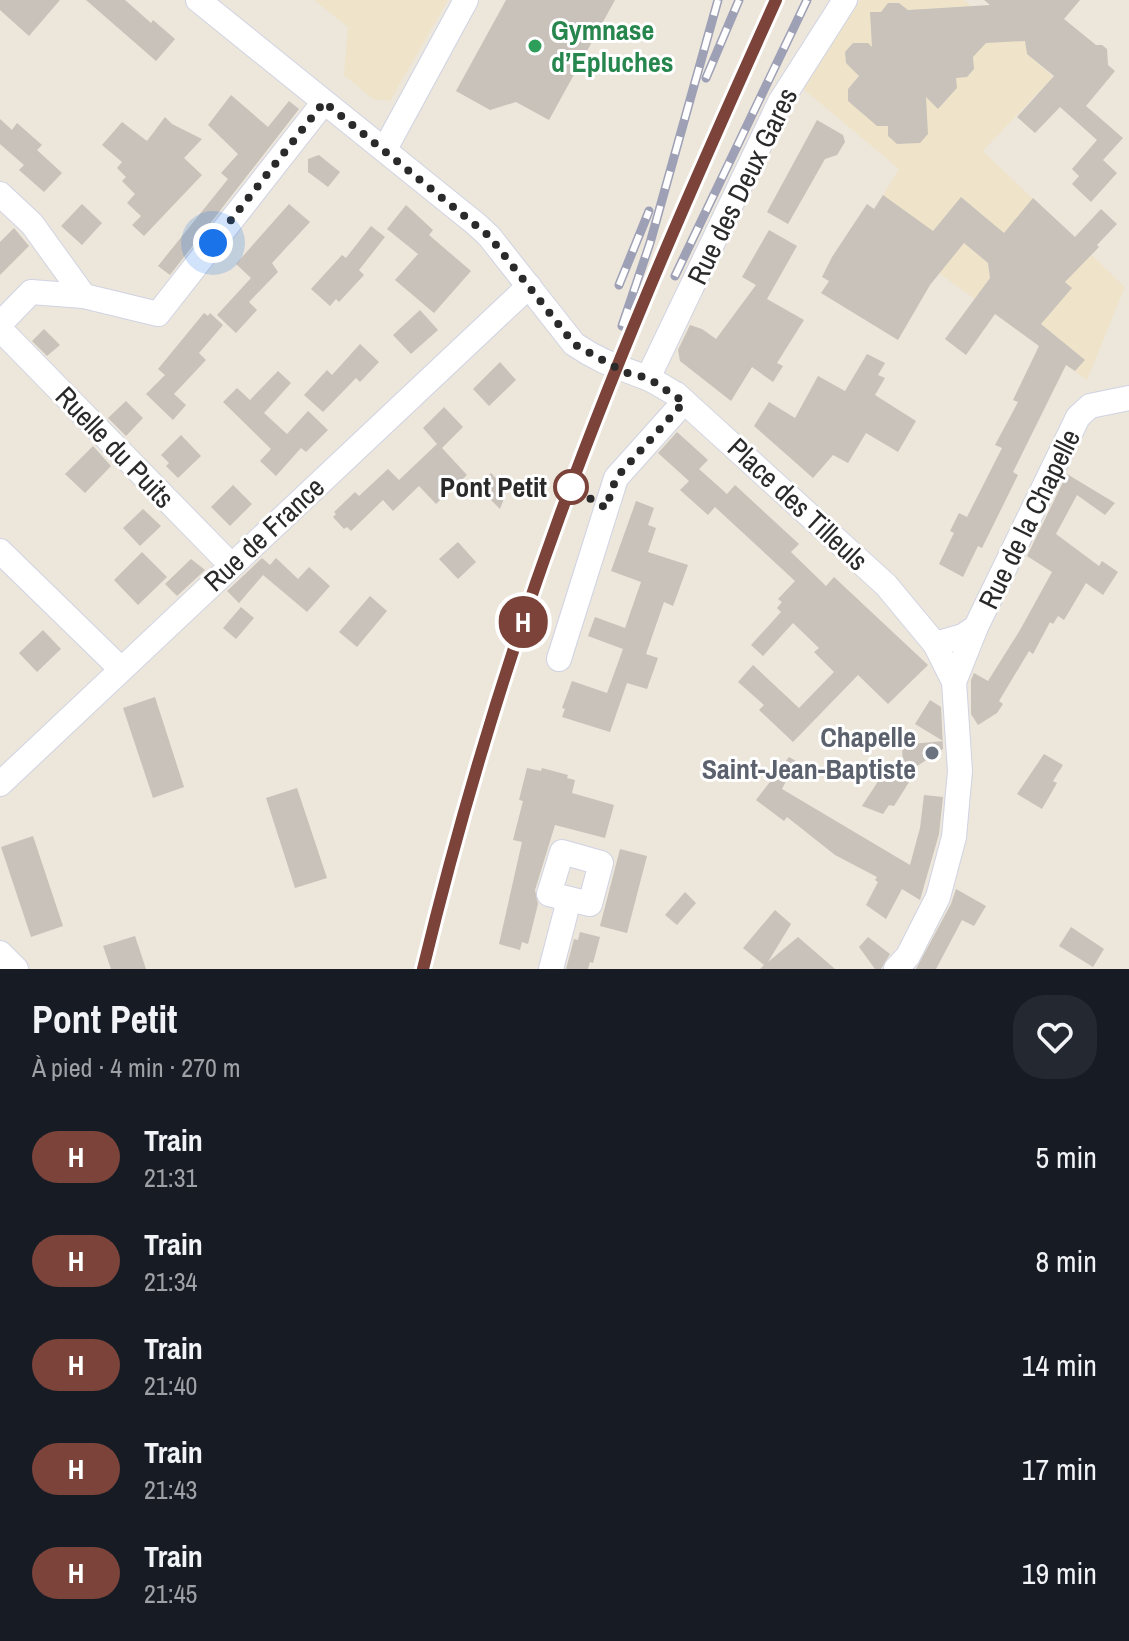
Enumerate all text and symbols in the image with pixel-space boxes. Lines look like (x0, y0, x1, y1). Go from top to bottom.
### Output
place label: Gymnase d’Epluches (551, 11, 674, 81)
marker: Gymnase d’Epluches (526, 37, 544, 55)
street label: Rue des Deux Gares (678, 81, 806, 291)
your location (193, 223, 233, 263)
street label: Ruelle du Puits (47, 378, 183, 516)
street label: Rue de la Chapelle (969, 423, 1089, 615)
street label: Place des Tilleuls (720, 429, 876, 579)
street label: Rue de France (196, 468, 332, 600)
place label: Pont Petit (440, 468, 547, 506)
marker: Pont Petit (554, 470, 588, 504)
line badge: H (497, 596, 549, 648)
text: H (515, 603, 531, 641)
place label: Chapelle Saint-Jean-Baptiste (702, 718, 916, 788)
marker: Chapelle Saint-Jean-Baptiste (923, 744, 941, 762)
text: Pont Petit (32, 994, 177, 1045)
button: heart (1013, 995, 1097, 1079)
text: À pied · 4 min · 270 m (32, 1050, 241, 1085)
text: Train (144, 1120, 203, 1160)
text: 5 min (1035, 1137, 1097, 1177)
text: H (68, 1138, 84, 1176)
text: 21:31 (144, 1160, 197, 1195)
text: Train (144, 1224, 203, 1264)
text: 8 min (1035, 1241, 1097, 1281)
text: H (68, 1242, 84, 1280)
text: 21:34 (144, 1264, 197, 1299)
text: Train (144, 1328, 203, 1368)
text: 14 min (1022, 1345, 1097, 1385)
text: H (68, 1346, 84, 1384)
text: 21:40 (144, 1368, 197, 1403)
text: Train (144, 1432, 203, 1472)
text: 17 min (1022, 1449, 1097, 1489)
text: H (68, 1450, 84, 1488)
text: 21:43 (144, 1472, 197, 1507)
text: Train (144, 1536, 203, 1576)
text: 19 min (1022, 1553, 1097, 1593)
text: H (68, 1554, 84, 1592)
text: 21:45 (144, 1576, 197, 1611)

